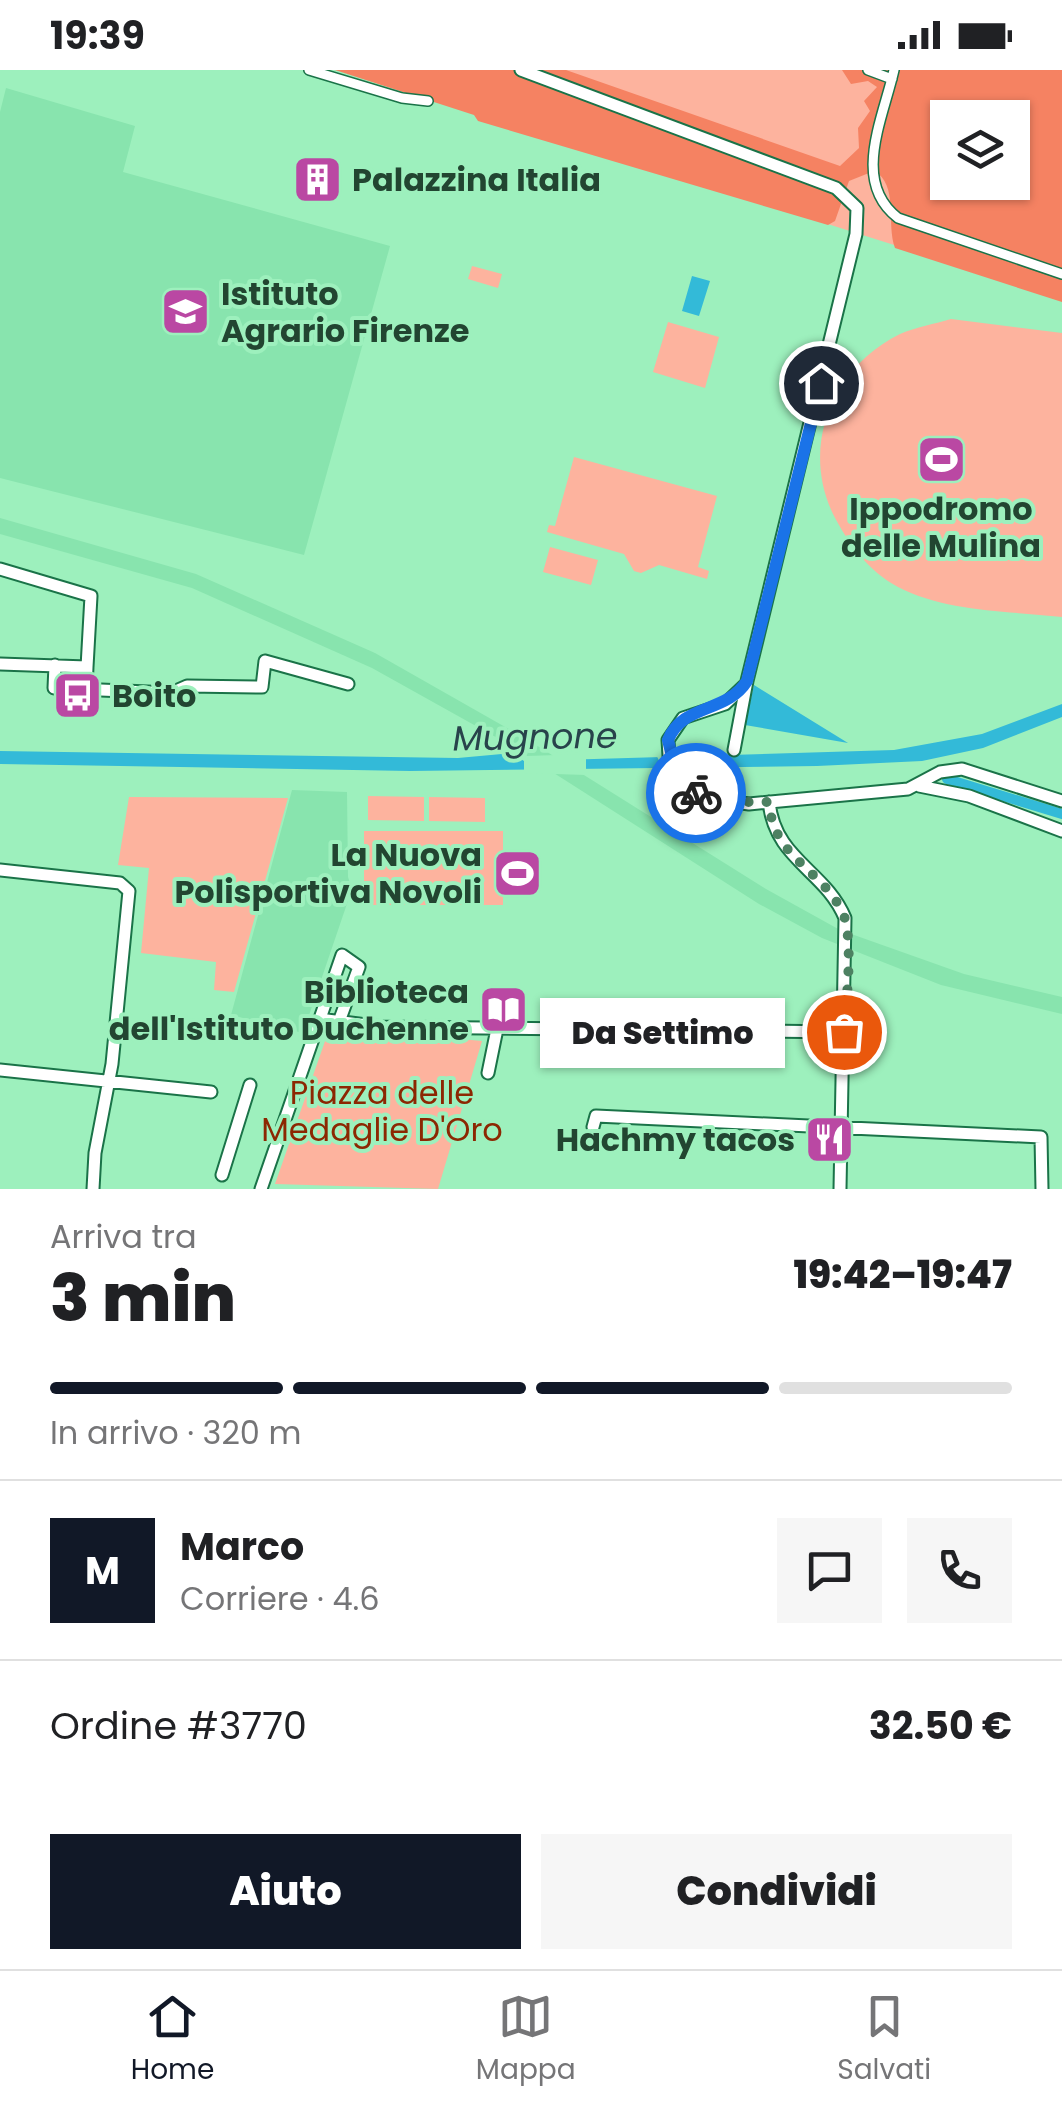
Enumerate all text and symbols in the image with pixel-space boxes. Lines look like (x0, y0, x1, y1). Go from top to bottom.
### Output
text: 19:39 (50, 9, 145, 62)
map controls (930, 100, 1030, 200)
button: layers (930, 100, 1030, 200)
building icon: Palazzina Italia (291, 154, 343, 206)
place label: Palazzina Italia (352, 157, 601, 202)
place label: Istituto Agrario Firenze (221, 271, 470, 353)
school or university icon: Istituto Agrario Firenze (160, 286, 212, 338)
pin (779, 341, 864, 426)
icon: home (794, 356, 849, 411)
sports icon: Ippodromo delle Mulina (915, 433, 967, 485)
place label: Ippodromo delle Mulina (841, 486, 1041, 568)
bus stop icon: Boito (51, 670, 103, 722)
place label: Boito (112, 673, 196, 718)
water label: Mugnone (452, 711, 618, 762)
courier (646, 743, 746, 843)
icon: bike (669, 766, 724, 821)
place label: La Nuova Polisportiva Novoli (174, 832, 482, 914)
sports icon: La Nuova Polisportiva Novoli (491, 847, 543, 899)
place label: Biblioteca dell'Istituto Duchenne (109, 969, 469, 1051)
library icon: Biblioteca dell'Istituto Duchenne (478, 984, 530, 1036)
pin (802, 990, 887, 1075)
callout: Da Settimo (539, 997, 784, 1067)
icon: bag (817, 1005, 872, 1060)
text: Da Settimo (571, 1010, 754, 1055)
park label: Piazza delle Medaglie D'Oro (261, 1070, 503, 1152)
restaurant icon: Hachmy tacos (804, 1114, 856, 1166)
place label: Hachmy tacos (556, 1117, 795, 1162)
text: Arriva tra (50, 1214, 197, 1259)
text: 19:42–19:47 (793, 1248, 1012, 1301)
text: 3 min (50, 1253, 236, 1344)
text: In arrivo · 320 m (50, 1410, 301, 1455)
button: chat (777, 1518, 882, 1623)
button: phone (907, 1518, 1012, 1623)
text: Marco (180, 1520, 304, 1573)
text: M (85, 1544, 120, 1597)
text: Corriere · 4.6 (180, 1576, 380, 1621)
text: Ordine #3770 (50, 1699, 307, 1752)
text: 32.50 € (869, 1699, 1012, 1752)
button: Aiuto (50, 1834, 521, 1949)
button: Condividi (541, 1834, 1012, 1949)
tab: Home (131, 1989, 214, 2091)
tab: Mappa (476, 1989, 576, 2091)
tab: Salvati (837, 1989, 931, 2091)

